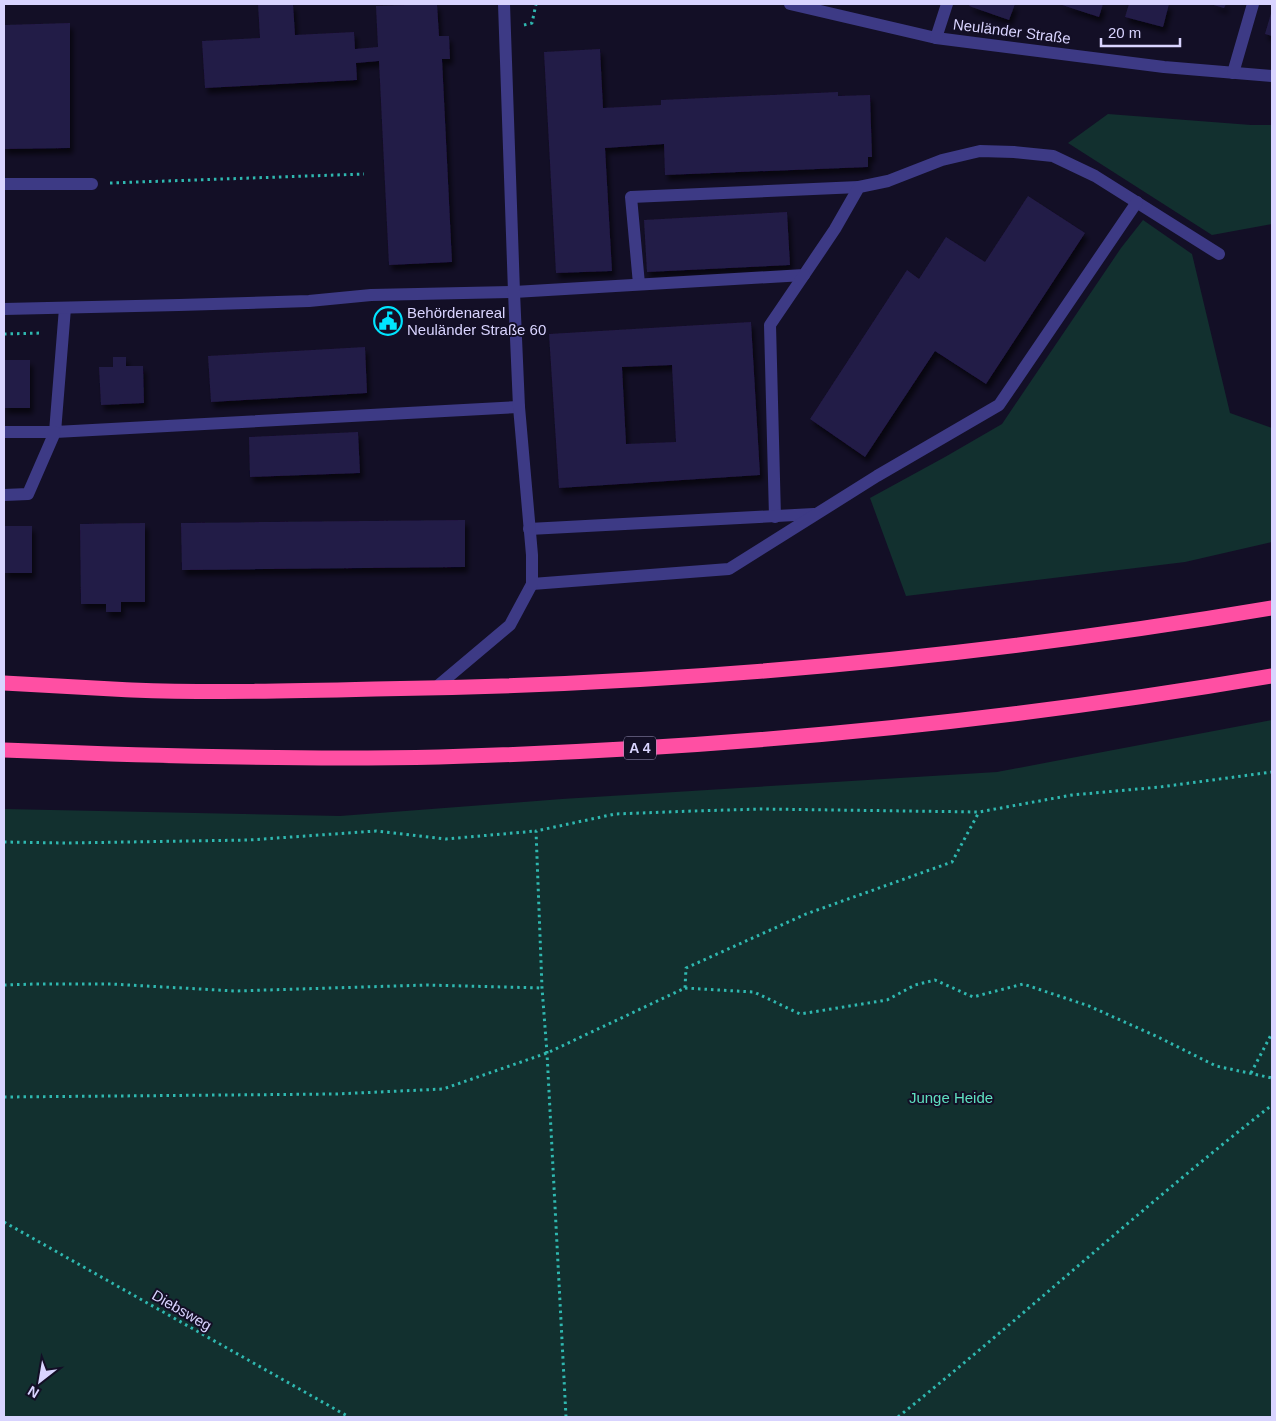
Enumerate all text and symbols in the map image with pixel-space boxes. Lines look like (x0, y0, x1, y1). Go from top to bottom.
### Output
street label: Neuländer Straße (952, 15, 1072, 47)
scale bar (1101, 15, 1180, 47)
text: 20 m (1108, 24, 1141, 41)
place label: Behördenareal Neuländer Straße 60 (407, 304, 546, 338)
public building icon: Behördenareal Neuländer Straße 60 (373, 306, 403, 336)
road number: A 4 (624, 736, 656, 760)
park label: Junge Heide (909, 1089, 993, 1106)
street label: Diebsweg (149, 1286, 215, 1334)
north arrow (15, 1356, 65, 1406)
text: N (25, 1383, 42, 1402)

